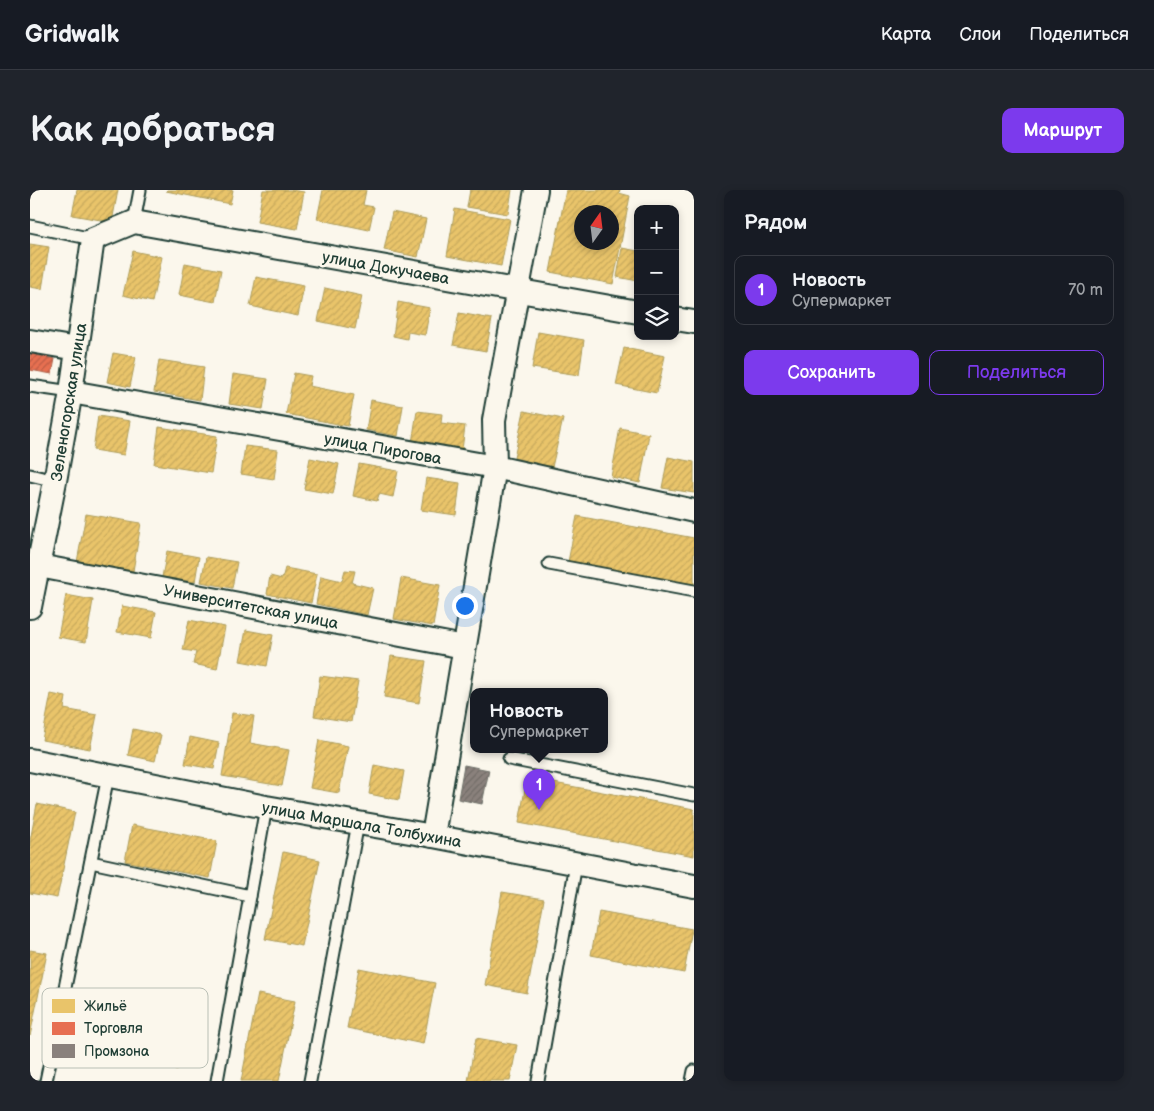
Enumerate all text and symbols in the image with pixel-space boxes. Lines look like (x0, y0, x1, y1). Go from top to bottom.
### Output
text: Gridwalk (25, 20, 119, 49)
text: Карта (881, 24, 931, 45)
text: Слои (959, 24, 1001, 45)
text: Поделиться (1029, 24, 1129, 45)
button: Маршрут (1002, 108, 1124, 153)
text: Как добраться (30, 109, 276, 152)
north arrow (574, 205, 619, 250)
map controls (634, 205, 679, 340)
button: + (634, 205, 679, 250)
text: Рядом (744, 210, 807, 235)
street label: улица Докучаева (321, 248, 451, 289)
button: − (634, 250, 679, 295)
text: Новость (792, 269, 866, 292)
text: 1 (758, 281, 764, 300)
text: 70 m (1068, 281, 1103, 300)
text: Супермаркет (792, 292, 891, 311)
button: layers (634, 295, 679, 340)
street label: Зеленогорская улица (48, 321, 91, 483)
button: Сохранить (744, 350, 919, 395)
button: Поделиться (929, 350, 1104, 395)
street label: улица Пирогова (323, 430, 443, 469)
street label: Университетская улица (162, 581, 340, 634)
your location (452, 593, 478, 619)
popup (470, 688, 608, 753)
text: Новость (489, 700, 563, 723)
text: Супермаркет (489, 723, 589, 742)
pin: 1 (523, 769, 555, 810)
street label: улица Маршала Толбухина (260, 799, 464, 853)
legend (42, 988, 208, 1068)
text: Жильё (84, 998, 127, 1015)
text: Торговля (84, 1020, 143, 1037)
text: Промзона (84, 1043, 150, 1060)

